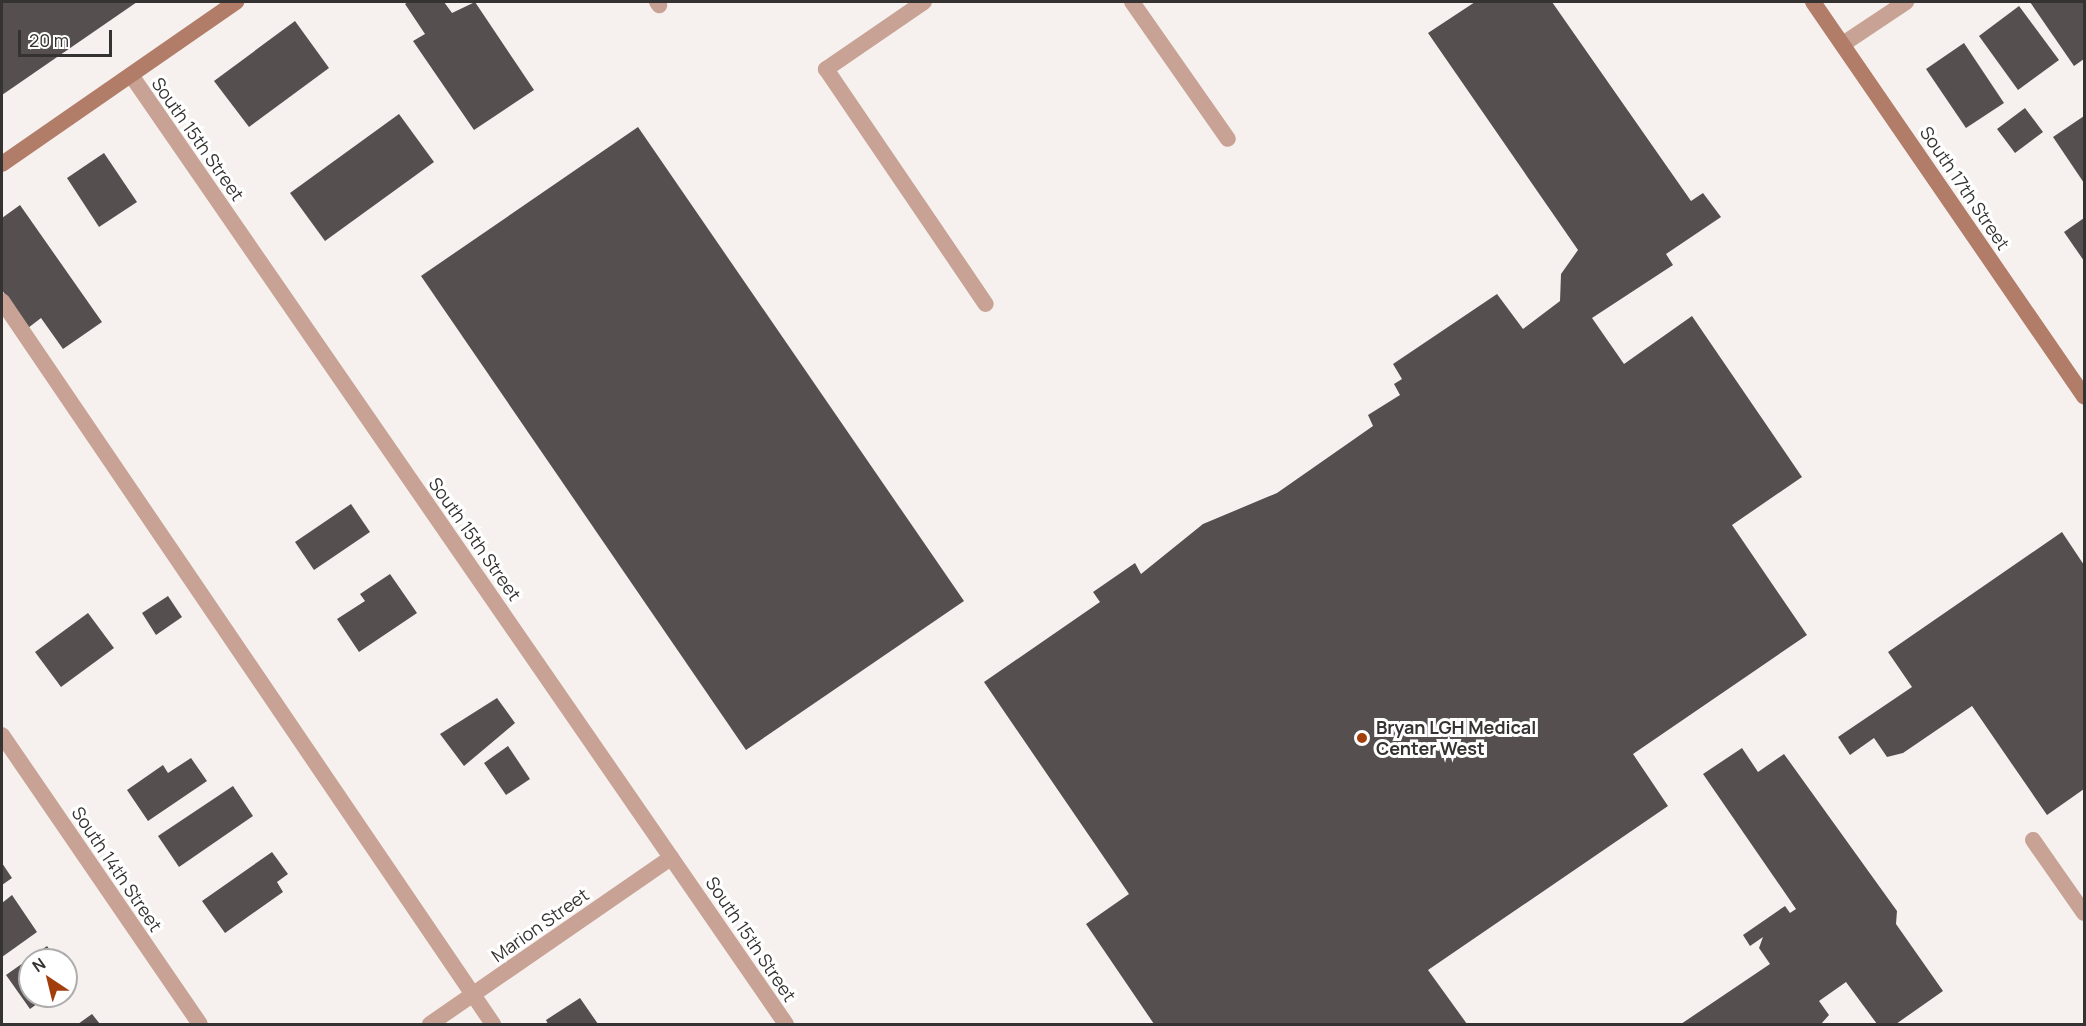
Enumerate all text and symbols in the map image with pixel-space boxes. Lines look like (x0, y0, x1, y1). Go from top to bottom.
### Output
scale bar (21, 18, 116, 56)
text: 20 m (29, 28, 69, 52)
street label: South 15th Street (147, 73, 249, 205)
street label: South 17th Street (1916, 122, 2014, 254)
street label: South 15th Street (424, 473, 526, 605)
place label: Bryan LGH Medical Center West (1376, 717, 1536, 760)
marker: Bryan LGH Medical Center West (1353, 729, 1371, 747)
street label: South 14th Street (67, 802, 167, 936)
street label: South 15th Street (701, 873, 801, 1005)
street label: Marion Street (487, 884, 593, 966)
north arrow (18, 948, 78, 1008)
text: N (28, 953, 50, 977)

